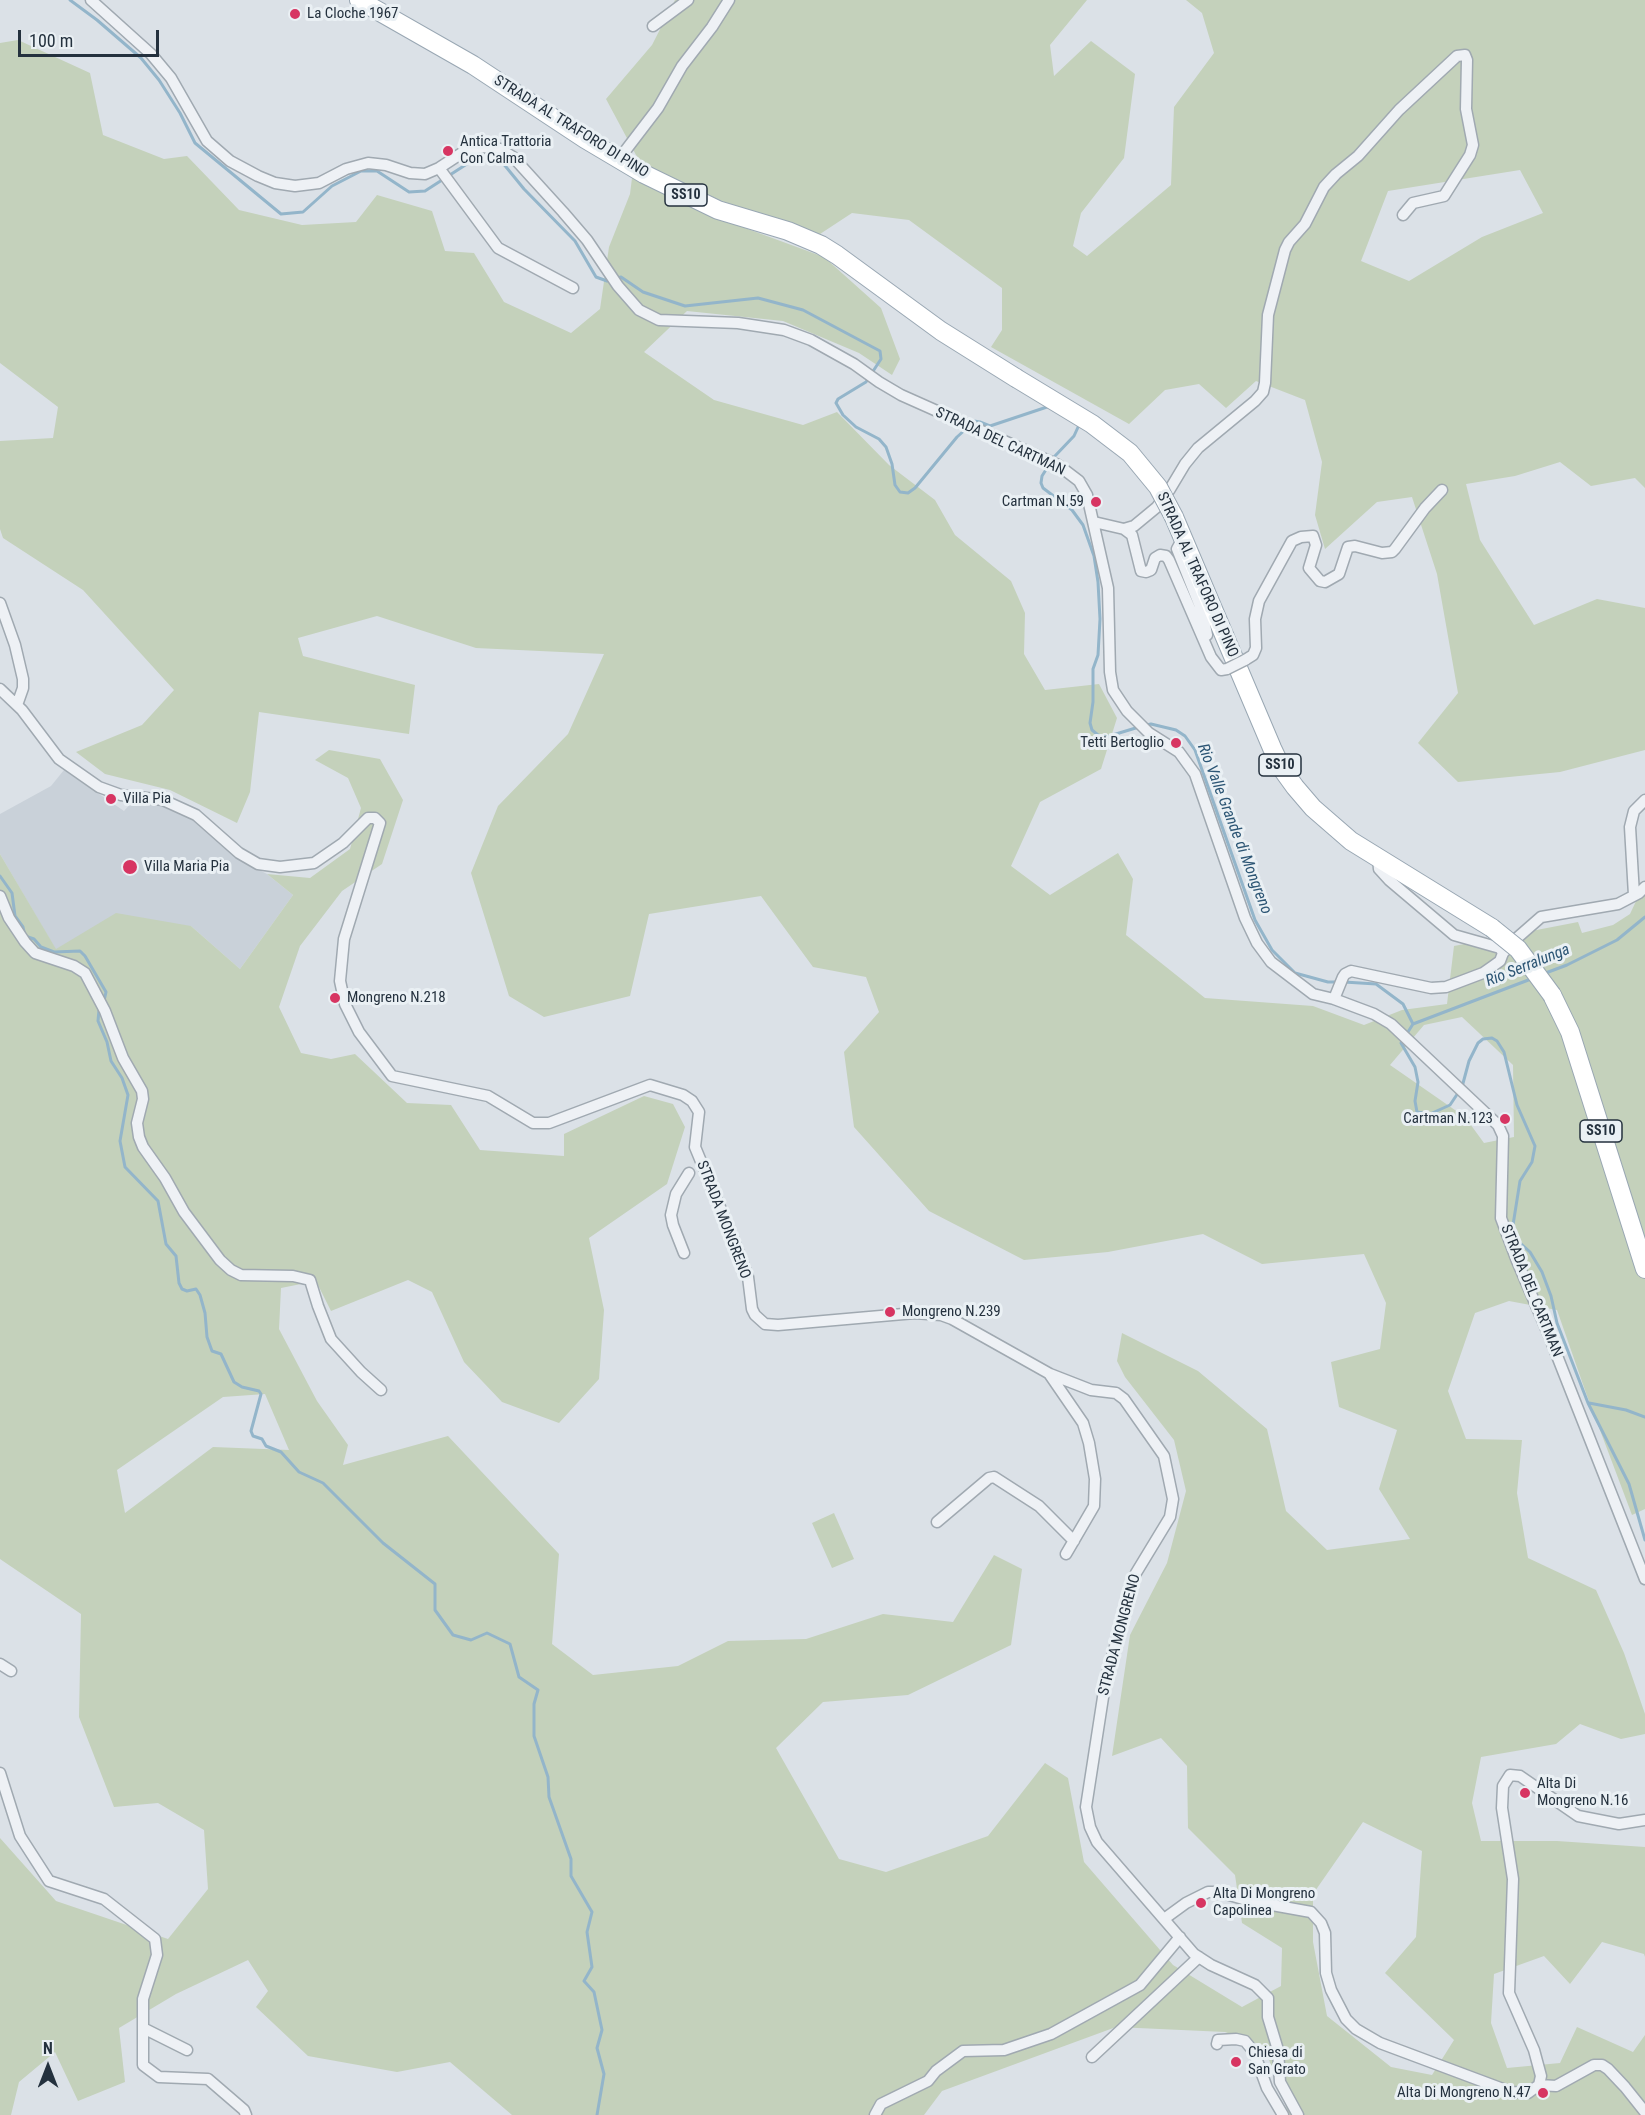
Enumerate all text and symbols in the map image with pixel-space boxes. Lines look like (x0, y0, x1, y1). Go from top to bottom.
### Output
place label: La Cloche 1967 (307, 5, 399, 23)
marker: La Cloche 1967 (288, 7, 302, 21)
scale bar (21, 18, 162, 56)
text: 100 m (29, 30, 73, 51)
street label: STRADA AL TRAFORO DI PINO (490, 72, 652, 182)
place label: Antica Trattoria Con Calma (460, 133, 552, 168)
marker: Antica Trattoria Con Calma (441, 144, 455, 158)
road number: SS10 (665, 184, 707, 206)
street label: STRADA DEL CARTMAN (932, 404, 1068, 480)
street label: STRADA AL TRAFORO DI PINO (1152, 490, 1242, 660)
place label: Cartman N.59 (1002, 493, 1084, 511)
marker: Cartman N.59 (1089, 495, 1103, 509)
place label: Tetti Bertoglio (1080, 734, 1164, 752)
marker: Tetti Bertoglio (1169, 736, 1183, 750)
water label: Rio Valle Grande di Mongreno (1193, 741, 1275, 917)
road number: SS10 (1259, 754, 1301, 776)
place label: Villa Pia (123, 790, 171, 808)
marker: Villa Pia (104, 792, 118, 806)
marker: Villa Maria Pia (121, 858, 139, 876)
place label: Villa Maria Pia (144, 858, 229, 876)
water label: Rio Serralunga (1483, 940, 1573, 992)
place label: Mongreno N.218 (347, 989, 446, 1007)
marker: Mongreno N.218 (328, 991, 342, 1005)
place label: Cartman N.123 (1403, 1110, 1493, 1128)
marker: Cartman N.123 (1498, 1112, 1512, 1126)
road number: SS10 (1580, 1120, 1622, 1142)
street label: STRADA MONGRENO (692, 1158, 754, 1282)
street label: STRADA DEL CARTMAN (1496, 1222, 1566, 1360)
place label: Mongreno N.239 (902, 1303, 1001, 1321)
marker: Mongreno N.239 (883, 1305, 897, 1319)
street label: STRADA MONGRENO (1095, 1572, 1145, 1698)
place label: Alta Di Mongreno N.16 (1537, 1775, 1628, 1810)
marker: Alta Di Mongreno N.16 (1518, 1786, 1532, 1800)
place label: Alta Di Mongreno Capolinea (1213, 1885, 1315, 1920)
marker: Alta Di Mongreno Capolinea (1194, 1896, 1208, 1910)
north arrow (18, 2037, 78, 2097)
text: N (43, 2039, 53, 2058)
place label: Chiesa di San Grato (1248, 2044, 1306, 2079)
marker: Chiesa di San Grato (1229, 2055, 1243, 2069)
place label: Alta Di Mongreno N.47 (1397, 2084, 1531, 2102)
marker: Alta Di Mongreno N.47 (1536, 2086, 1550, 2100)

